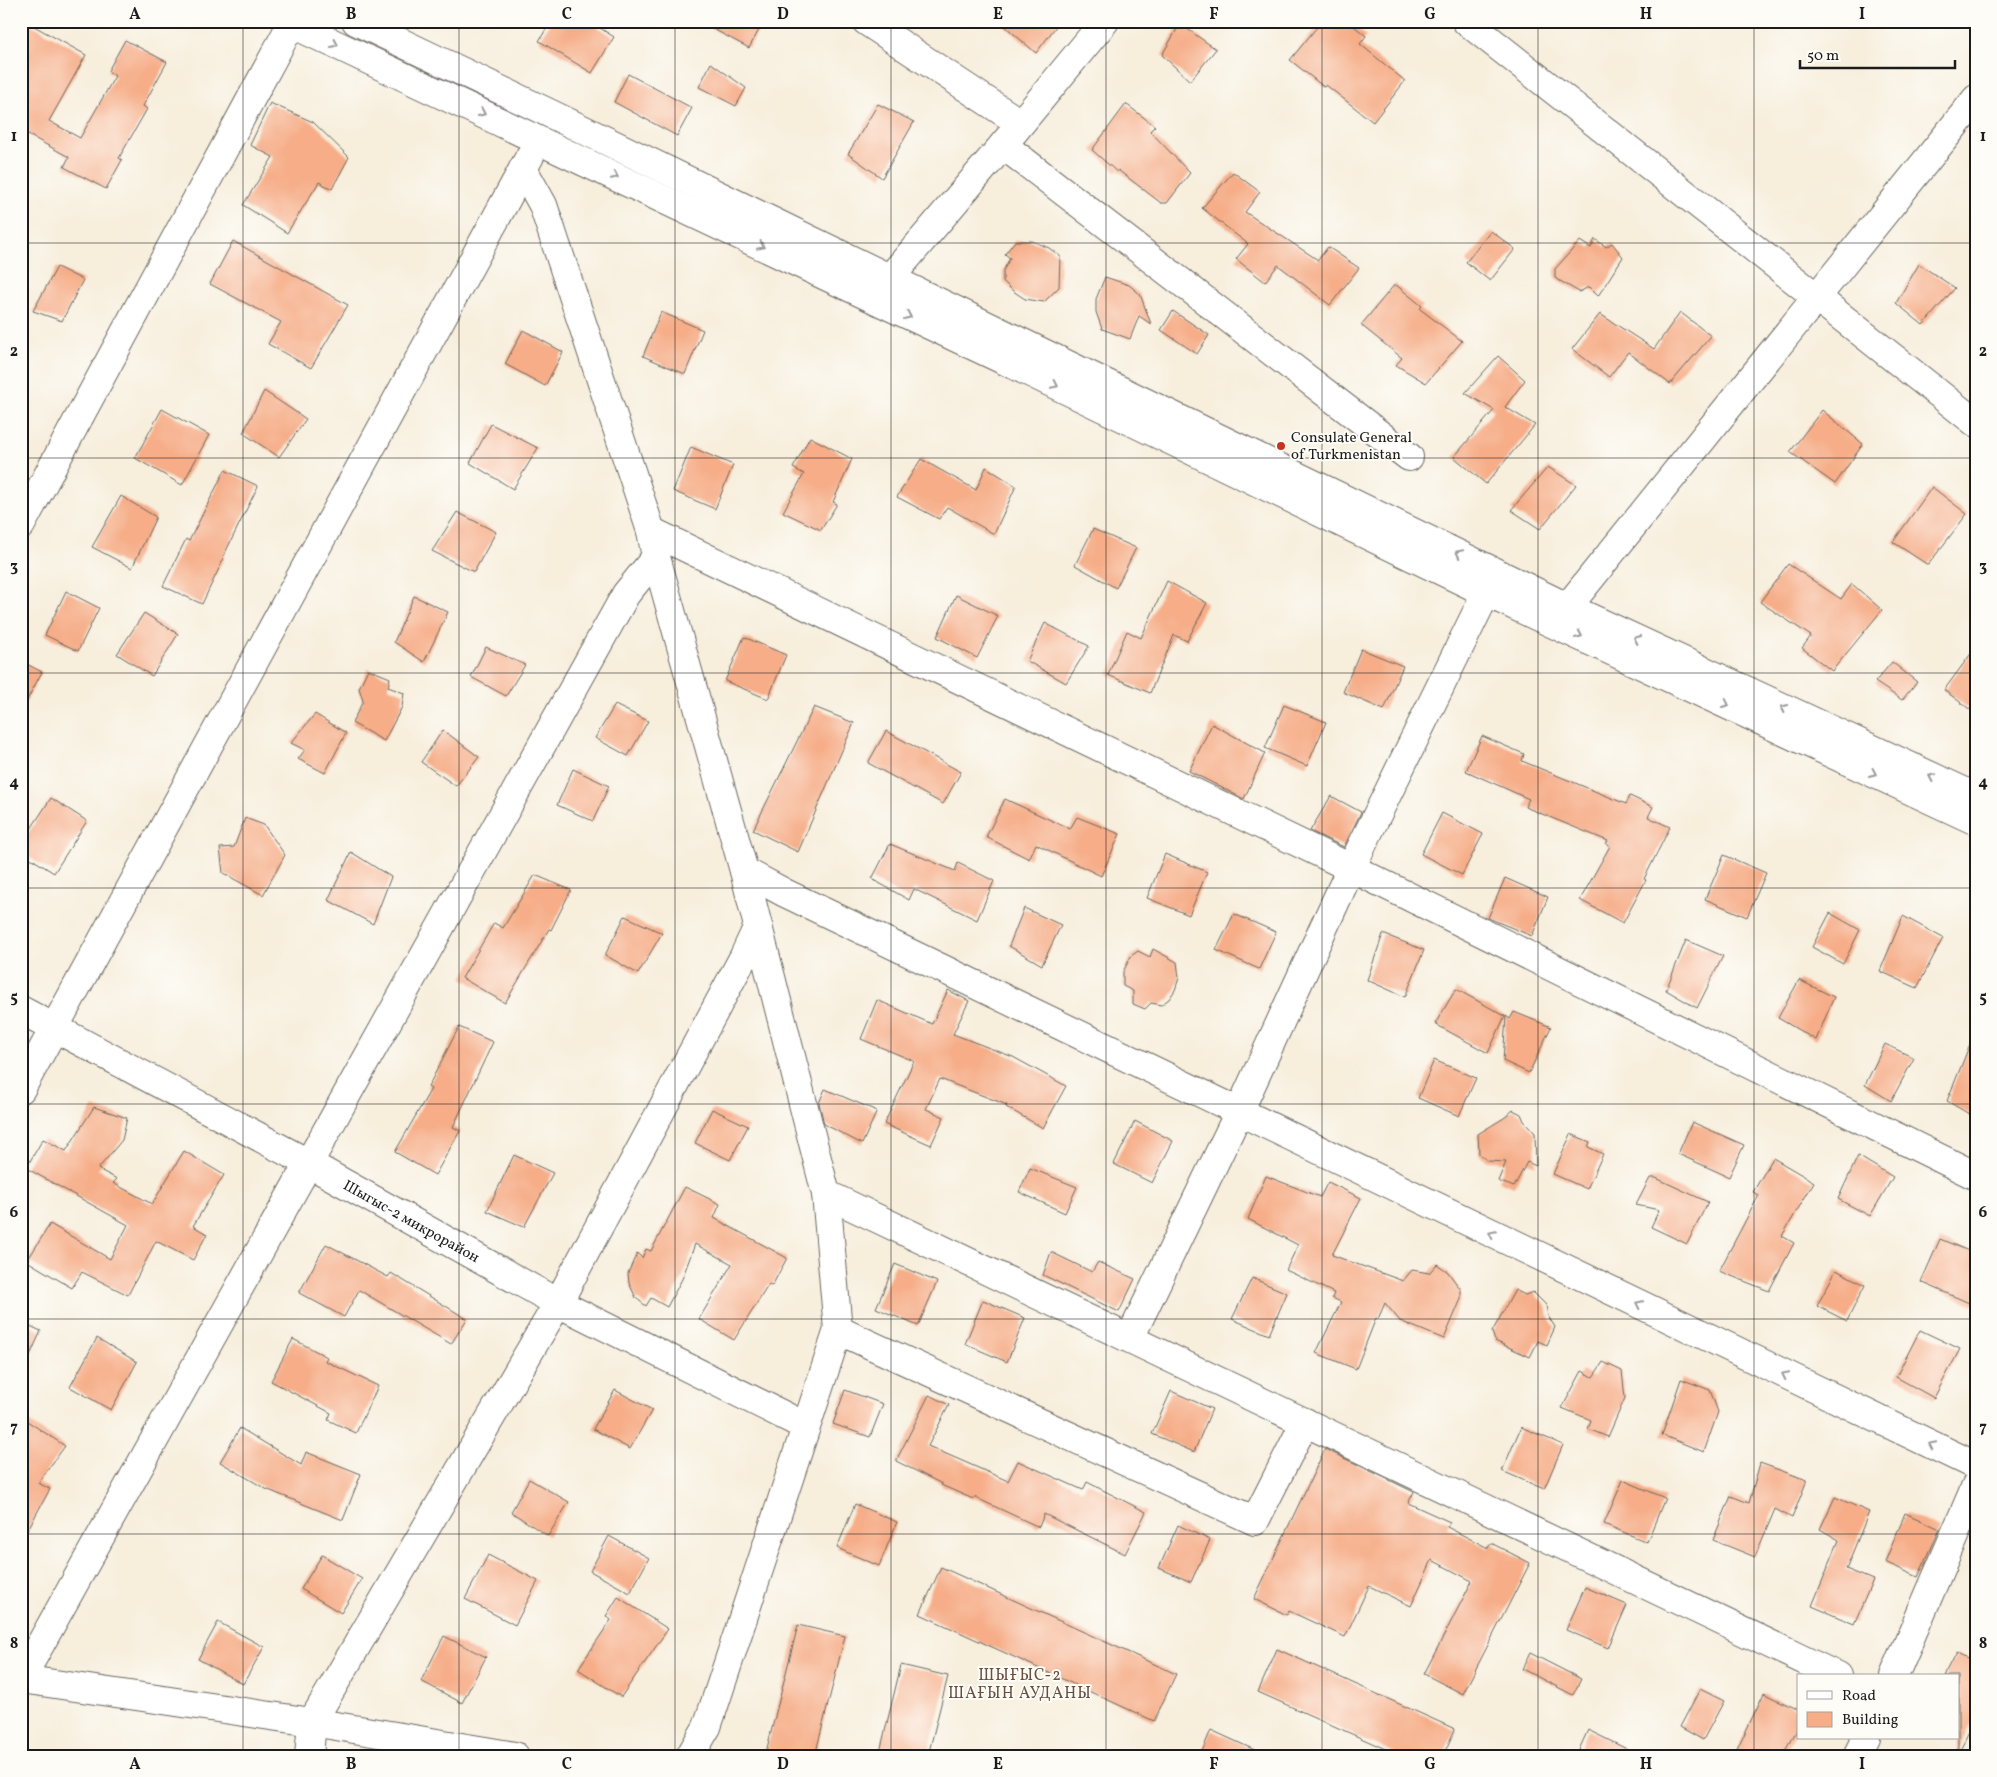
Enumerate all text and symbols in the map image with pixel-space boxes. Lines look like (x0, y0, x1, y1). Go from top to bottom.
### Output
text: A (129, 4, 141, 26)
text: B (346, 4, 357, 26)
text: C (562, 4, 572, 26)
text: D (777, 4, 789, 26)
text: E (993, 4, 1003, 26)
text: F (1209, 4, 1219, 26)
text: G (1424, 4, 1436, 26)
text: H (1640, 4, 1652, 26)
text: I (1859, 4, 1865, 26)
one-way arrow (330, 38, 339, 49)
scale bar (1800, 38, 1954, 70)
text: 50 m (1807, 46, 1839, 67)
one-way arrow (477, 107, 486, 117)
text: 1 (11, 126, 17, 148)
text: 1 (1980, 126, 1986, 148)
one-way arrow (610, 169, 619, 180)
one-way arrow (756, 240, 765, 250)
one-way arrow (903, 310, 912, 320)
text: 2 (10, 341, 18, 363)
text: 2 (1979, 341, 1987, 363)
one-way arrow (1050, 378, 1059, 389)
place label: Consulate General of Turkmenistan (1291, 428, 1412, 466)
marker: Consulate General of Turkmenistan (1275, 440, 1287, 452)
one-way arrow (1455, 549, 1464, 559)
text: 3 (10, 556, 18, 578)
text: 3 (1979, 556, 1987, 578)
one-way arrow (1574, 629, 1583, 640)
one-way arrow (1633, 635, 1642, 646)
one-way arrow (1721, 698, 1730, 709)
one-way arrow (1780, 704, 1789, 714)
one-way arrow (1868, 767, 1877, 778)
text: 4 (9, 772, 19, 794)
text: 4 (1978, 772, 1988, 794)
one-way arrow (1928, 773, 1937, 783)
text: 5 (10, 987, 18, 1009)
text: 5 (1979, 987, 1987, 1009)
street label: Шыгыс-2 микрорайон (339, 1176, 483, 1269)
text: 6 (10, 1202, 19, 1224)
text: 6 (1979, 1202, 1988, 1224)
one-way arrow (1488, 1230, 1497, 1240)
one-way arrow (1635, 1300, 1644, 1311)
one-way arrow (1781, 1371, 1790, 1381)
text: 7 (10, 1417, 18, 1439)
text: 7 (1979, 1417, 1987, 1439)
one-way arrow (1928, 1441, 1937, 1451)
text: 8 (10, 1633, 18, 1655)
text: 8 (1979, 1633, 1987, 1655)
district label: ШЫҒЫС-2 ШАҒЫН АУДАНЫ (948, 1665, 1092, 1705)
legend (1797, 1674, 1960, 1740)
text: Road (1842, 1686, 1876, 1707)
text: Building (1842, 1710, 1899, 1731)
text: A (129, 1754, 141, 1776)
text: B (346, 1754, 357, 1776)
text: C (562, 1754, 572, 1776)
text: D (777, 1754, 789, 1776)
text: E (993, 1754, 1003, 1776)
text: F (1209, 1754, 1219, 1776)
text: G (1424, 1754, 1436, 1776)
text: H (1640, 1754, 1652, 1776)
text: I (1859, 1754, 1865, 1776)

